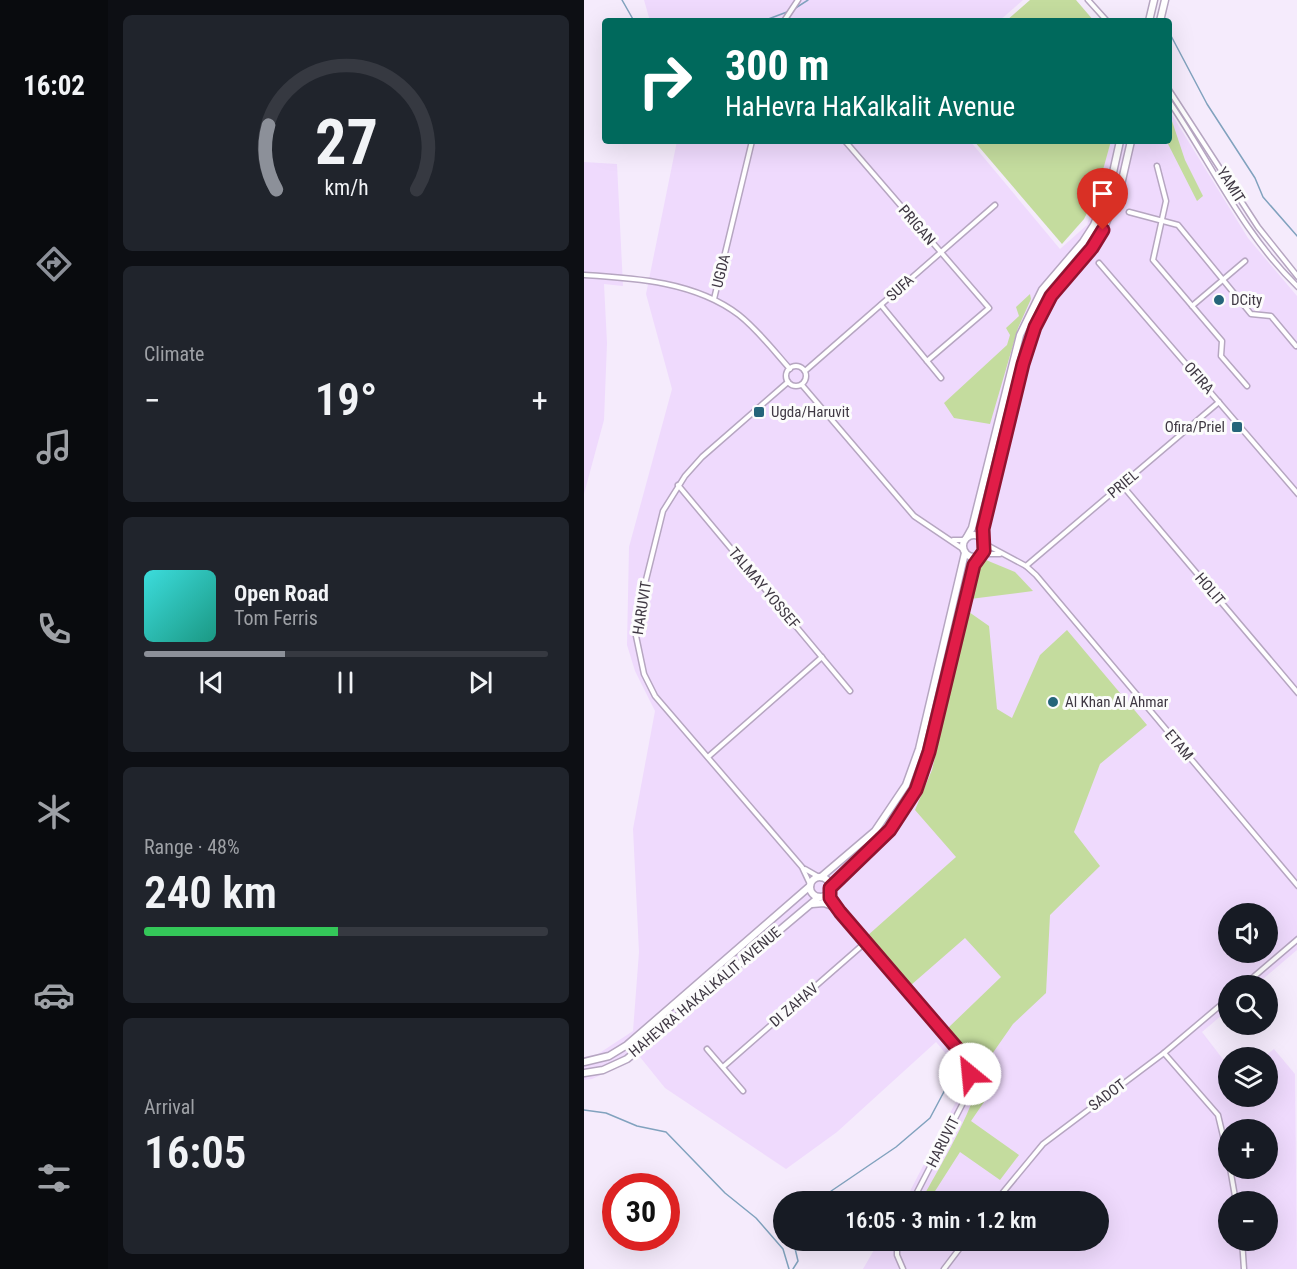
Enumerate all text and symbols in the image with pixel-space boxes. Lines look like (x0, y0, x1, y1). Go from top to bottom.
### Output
text: 300 m (725, 41, 830, 90)
icon: right (626, 42, 704, 120)
text: 16:02 (23, 70, 85, 102)
text: HaHevra HaKalkalit Avenue (725, 91, 1015, 123)
text: 27 (314, 106, 378, 179)
street label: YAMIT (1213, 164, 1249, 206)
pin (1077, 168, 1128, 230)
text: km/h (324, 175, 368, 200)
icon: arrive (1086, 177, 1119, 210)
street label: PRIGAN (895, 201, 939, 249)
icon: directions (33, 243, 75, 285)
street label: UGDA (708, 252, 734, 290)
street label: SUFA (883, 271, 918, 305)
place label: DCity (1231, 291, 1262, 309)
marker: DCity (1212, 293, 1226, 307)
text: Climate (144, 342, 204, 366)
street label: OFIRA (1180, 358, 1218, 398)
text: 19° (315, 373, 377, 426)
text: − (144, 381, 161, 420)
text: + (532, 381, 548, 420)
place label: Ugda/Haruvit (771, 403, 850, 421)
marker: Ugda/Haruvit (752, 405, 766, 419)
place label: Ofira/Priel (1165, 418, 1225, 436)
marker: Ofira/Priel (1230, 420, 1244, 434)
icon: music (33, 426, 75, 468)
street label: PRIEL (1104, 466, 1142, 502)
street label: TALMAY YOSSEF (725, 544, 803, 632)
street label: HOLIT (1191, 569, 1229, 609)
street label: HARUVIT (629, 580, 655, 636)
text: Open Road (234, 581, 329, 606)
text: Tom Ferris (234, 606, 318, 630)
icon: phone (33, 608, 75, 650)
icon: previous (195, 666, 228, 699)
icon: pause (329, 666, 362, 699)
icon: next (464, 666, 497, 699)
place label: Al Khan Al Ahmar (1065, 693, 1169, 711)
marker: Al Khan Al Ahmar (1046, 695, 1060, 709)
street label: ETAM (1161, 726, 1197, 764)
icon: climate (33, 791, 75, 833)
text: Range · 48% (144, 835, 240, 859)
text: 240 km (144, 866, 277, 919)
map controls (1218, 903, 1278, 1251)
button: sound (1218, 903, 1278, 963)
street label: HAHEVRA HAKALKALIT AVENUE (625, 923, 785, 1061)
icon: car (33, 974, 75, 1016)
button: search (1218, 975, 1278, 1035)
street label: DI ZAHAV (766, 979, 822, 1031)
position arrow (938, 1042, 1002, 1106)
button: layers (1218, 1047, 1278, 1107)
street label: SADOT (1085, 1075, 1129, 1115)
text: Arrival (144, 1095, 195, 1119)
street label: HARUVIT (923, 1114, 963, 1170)
button: + (1218, 1119, 1278, 1179)
text: 16:05 (144, 1126, 246, 1179)
icon: filters (33, 1157, 75, 1199)
speed limit sign: 30 (602, 1173, 680, 1251)
button: − (1218, 1191, 1278, 1251)
text: 16:05 · 3 min · 1.2 km (845, 1208, 1037, 1233)

